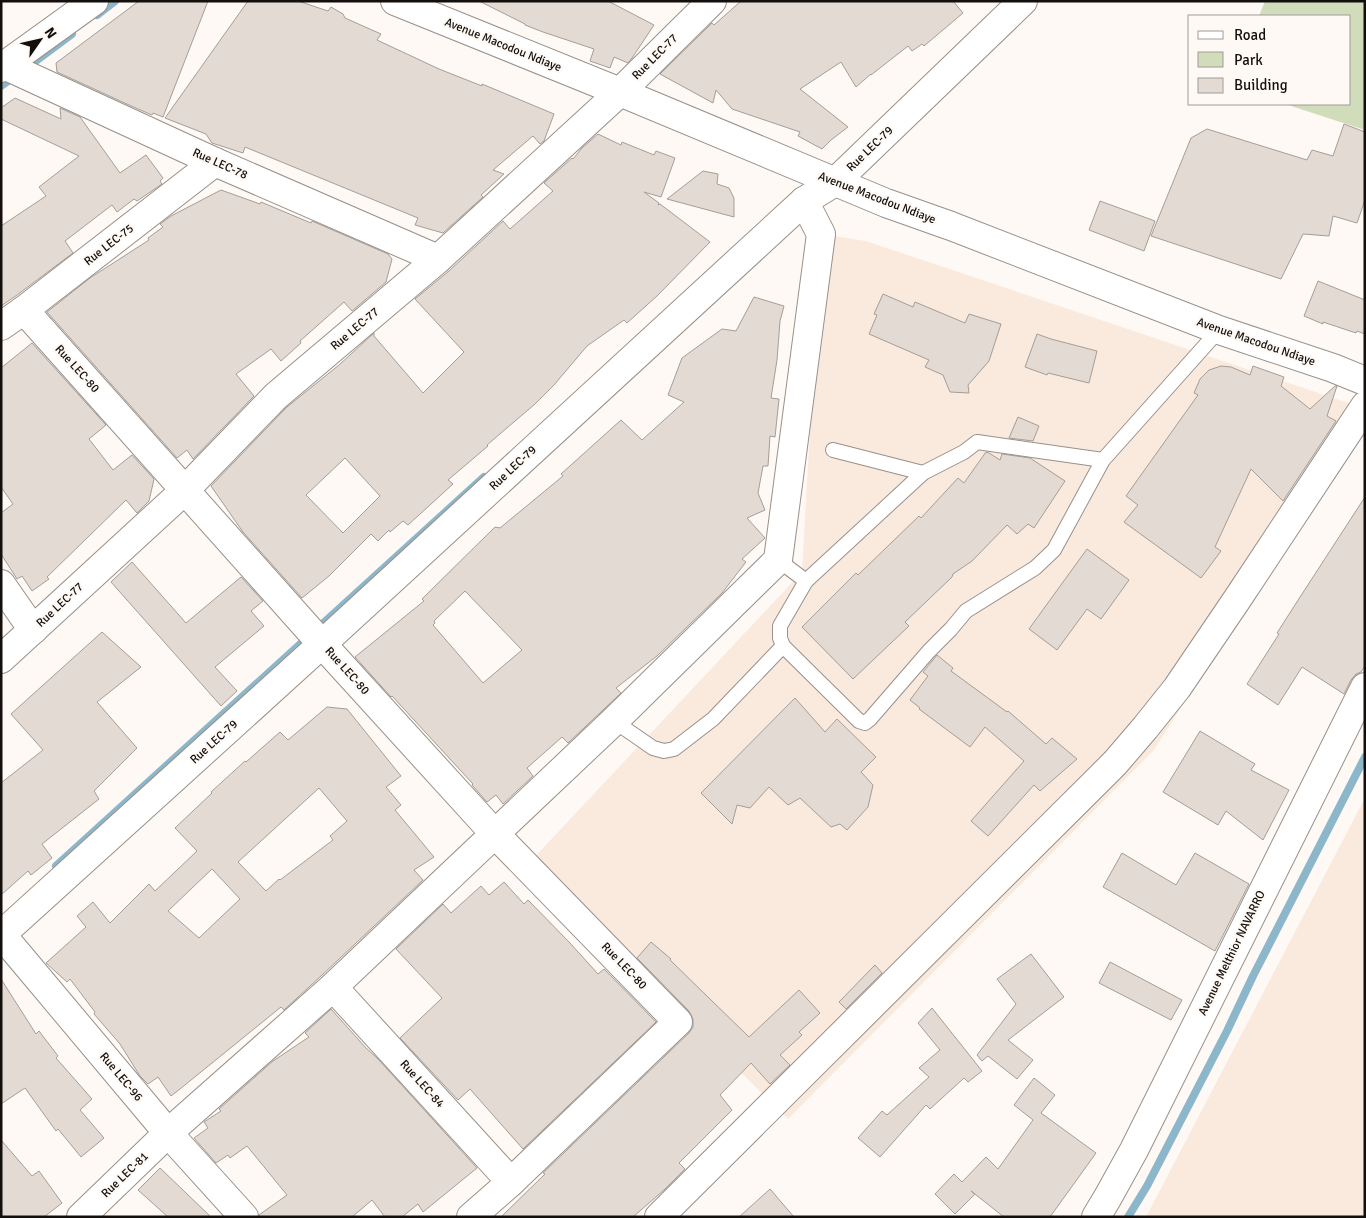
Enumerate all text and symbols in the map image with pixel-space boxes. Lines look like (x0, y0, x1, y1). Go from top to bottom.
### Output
north arrow (15, 15, 65, 65)
street label: Avenue Macodou Ndiaye (442, 15, 564, 75)
legend (1188, 15, 1351, 105)
text: N (41, 24, 60, 42)
text: Road (1234, 26, 1266, 44)
street label: Rue LEC-77 (629, 31, 681, 83)
text: Park (1234, 51, 1263, 69)
text: Building (1234, 76, 1288, 94)
street label: Rue LEC-79 (844, 123, 896, 175)
street label: Rue LEC-78 (190, 145, 250, 183)
street label: Avenue Macodou Ndiaye (816, 169, 938, 227)
street label: Rue LEC-75 (81, 221, 137, 269)
street label: Rue LEC-77 (328, 304, 382, 354)
street label: Avenue Macodou Ndiaye (1195, 315, 1317, 369)
street label: Rue LEC-80 (52, 342, 102, 396)
street label: Rue LEC-79 (486, 442, 540, 494)
street label: Rue LEC-77 (33, 579, 87, 631)
street label: Rue LEC-80 (322, 644, 372, 698)
street label: Rue LEC-79 (187, 717, 241, 767)
street label: Avenue Melthior NAVARRO (1195, 888, 1269, 1018)
street label: Rue LEC-80 (598, 939, 650, 993)
street label: Rue LEC-96 (96, 1049, 146, 1105)
street label: Rue LEC-84 (397, 1057, 448, 1111)
street label: Rue LEC-81 (98, 1149, 152, 1201)

